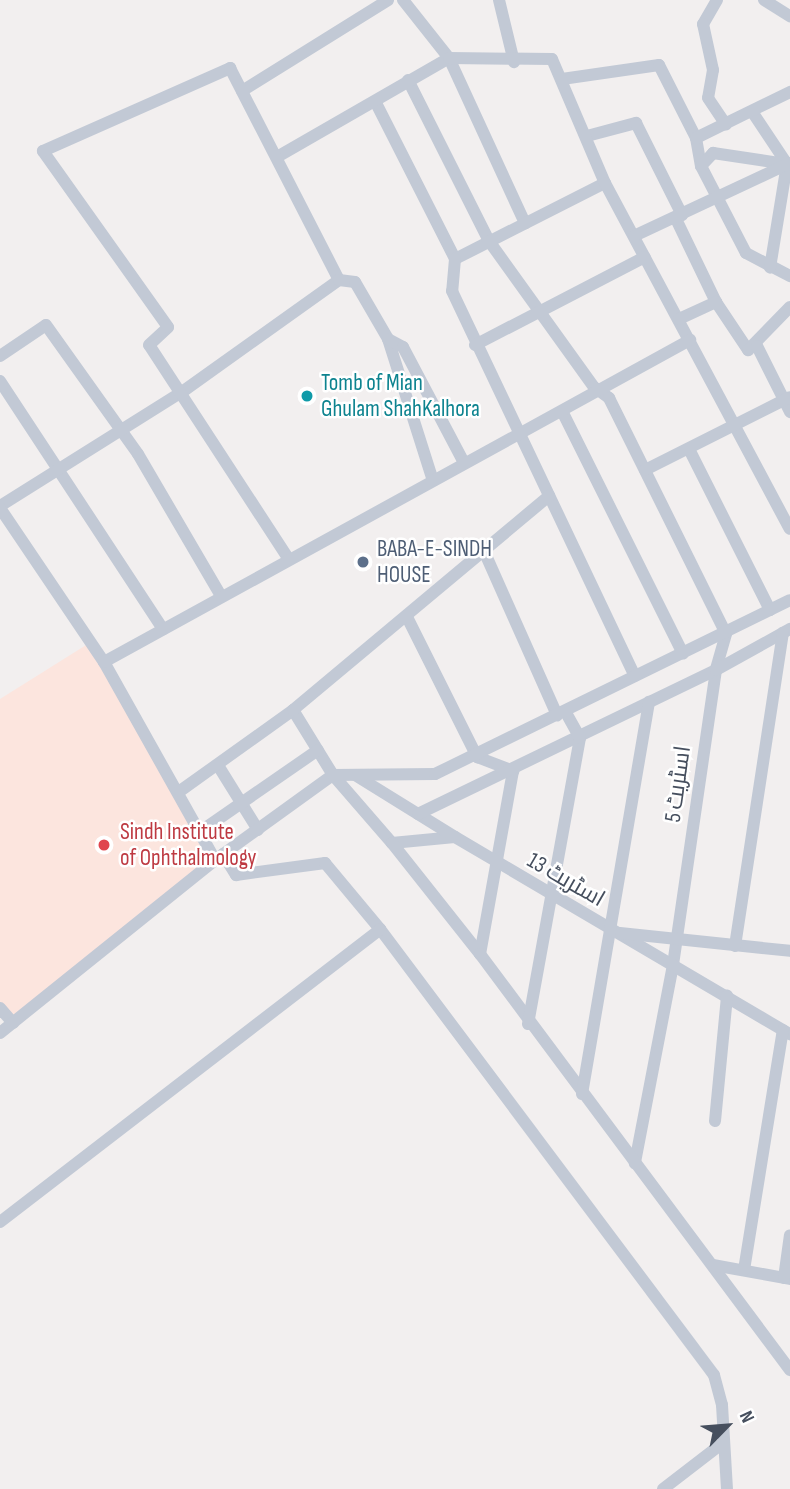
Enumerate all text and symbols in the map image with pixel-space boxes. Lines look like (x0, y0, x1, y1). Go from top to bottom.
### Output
place label: Tomb of Mian Ghulam ShahKalhora (321, 369, 480, 423)
marker: Tomb of Mian Ghulam ShahKalhora (299, 388, 315, 404)
place label: BABA-E-SINDH HOUSE (377, 535, 492, 589)
marker: BABA-E-SINDH HOUSE (355, 554, 371, 570)
street label: اسٹریٹ 5 (659, 744, 697, 824)
place label: Sindh Institute of Ophthalmology (120, 818, 256, 872)
marker: Sindh Institute of Ophthalmology (94, 835, 114, 855)
street label: اسٹریٹ 13 (522, 847, 610, 913)
north arrow (692, 1391, 762, 1461)
text: N (734, 1407, 759, 1426)

